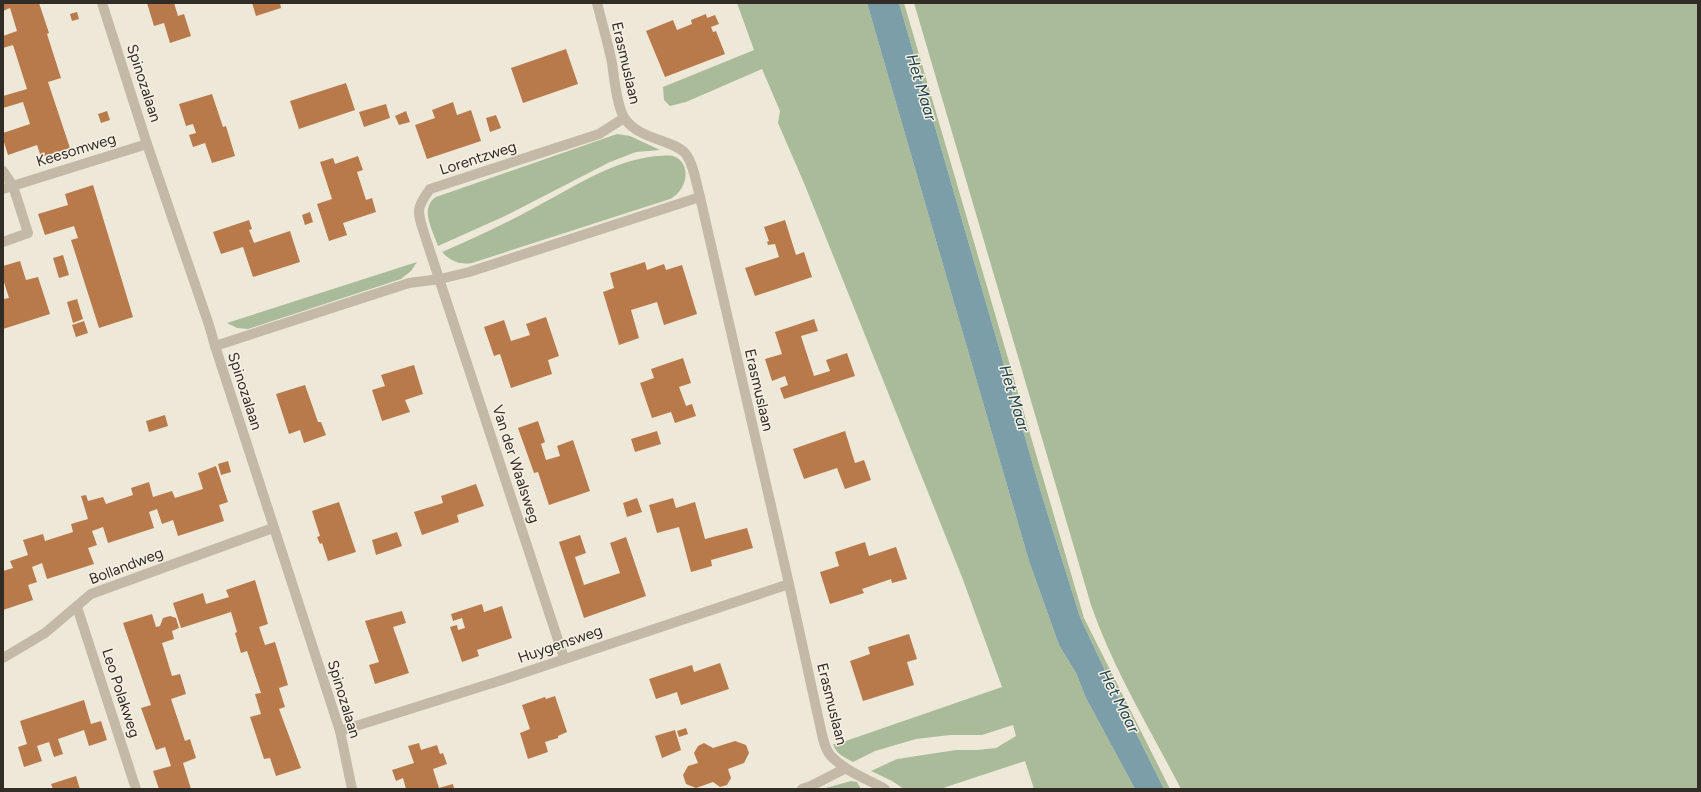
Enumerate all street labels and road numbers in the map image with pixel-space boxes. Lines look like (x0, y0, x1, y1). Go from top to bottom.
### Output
street label: Erasmuslaan (608, 20, 644, 106)
street label: Spinozalaan (123, 42, 165, 124)
street label: Keesomweg (34, 129, 118, 171)
street label: Lorentzweg (437, 137, 519, 179)
street label: Erasmuslaan (741, 347, 777, 433)
street label: Spinozalaan (224, 350, 266, 432)
street label: Van der Waalsweg (488, 403, 544, 525)
street label: Bollandweg (86, 544, 166, 588)
street label: Huygensweg (515, 621, 605, 667)
street label: Leo Polakweg (98, 646, 144, 740)
street label: Spinozalaan (324, 658, 364, 740)
street label: Erasmuslaan (813, 661, 851, 747)

